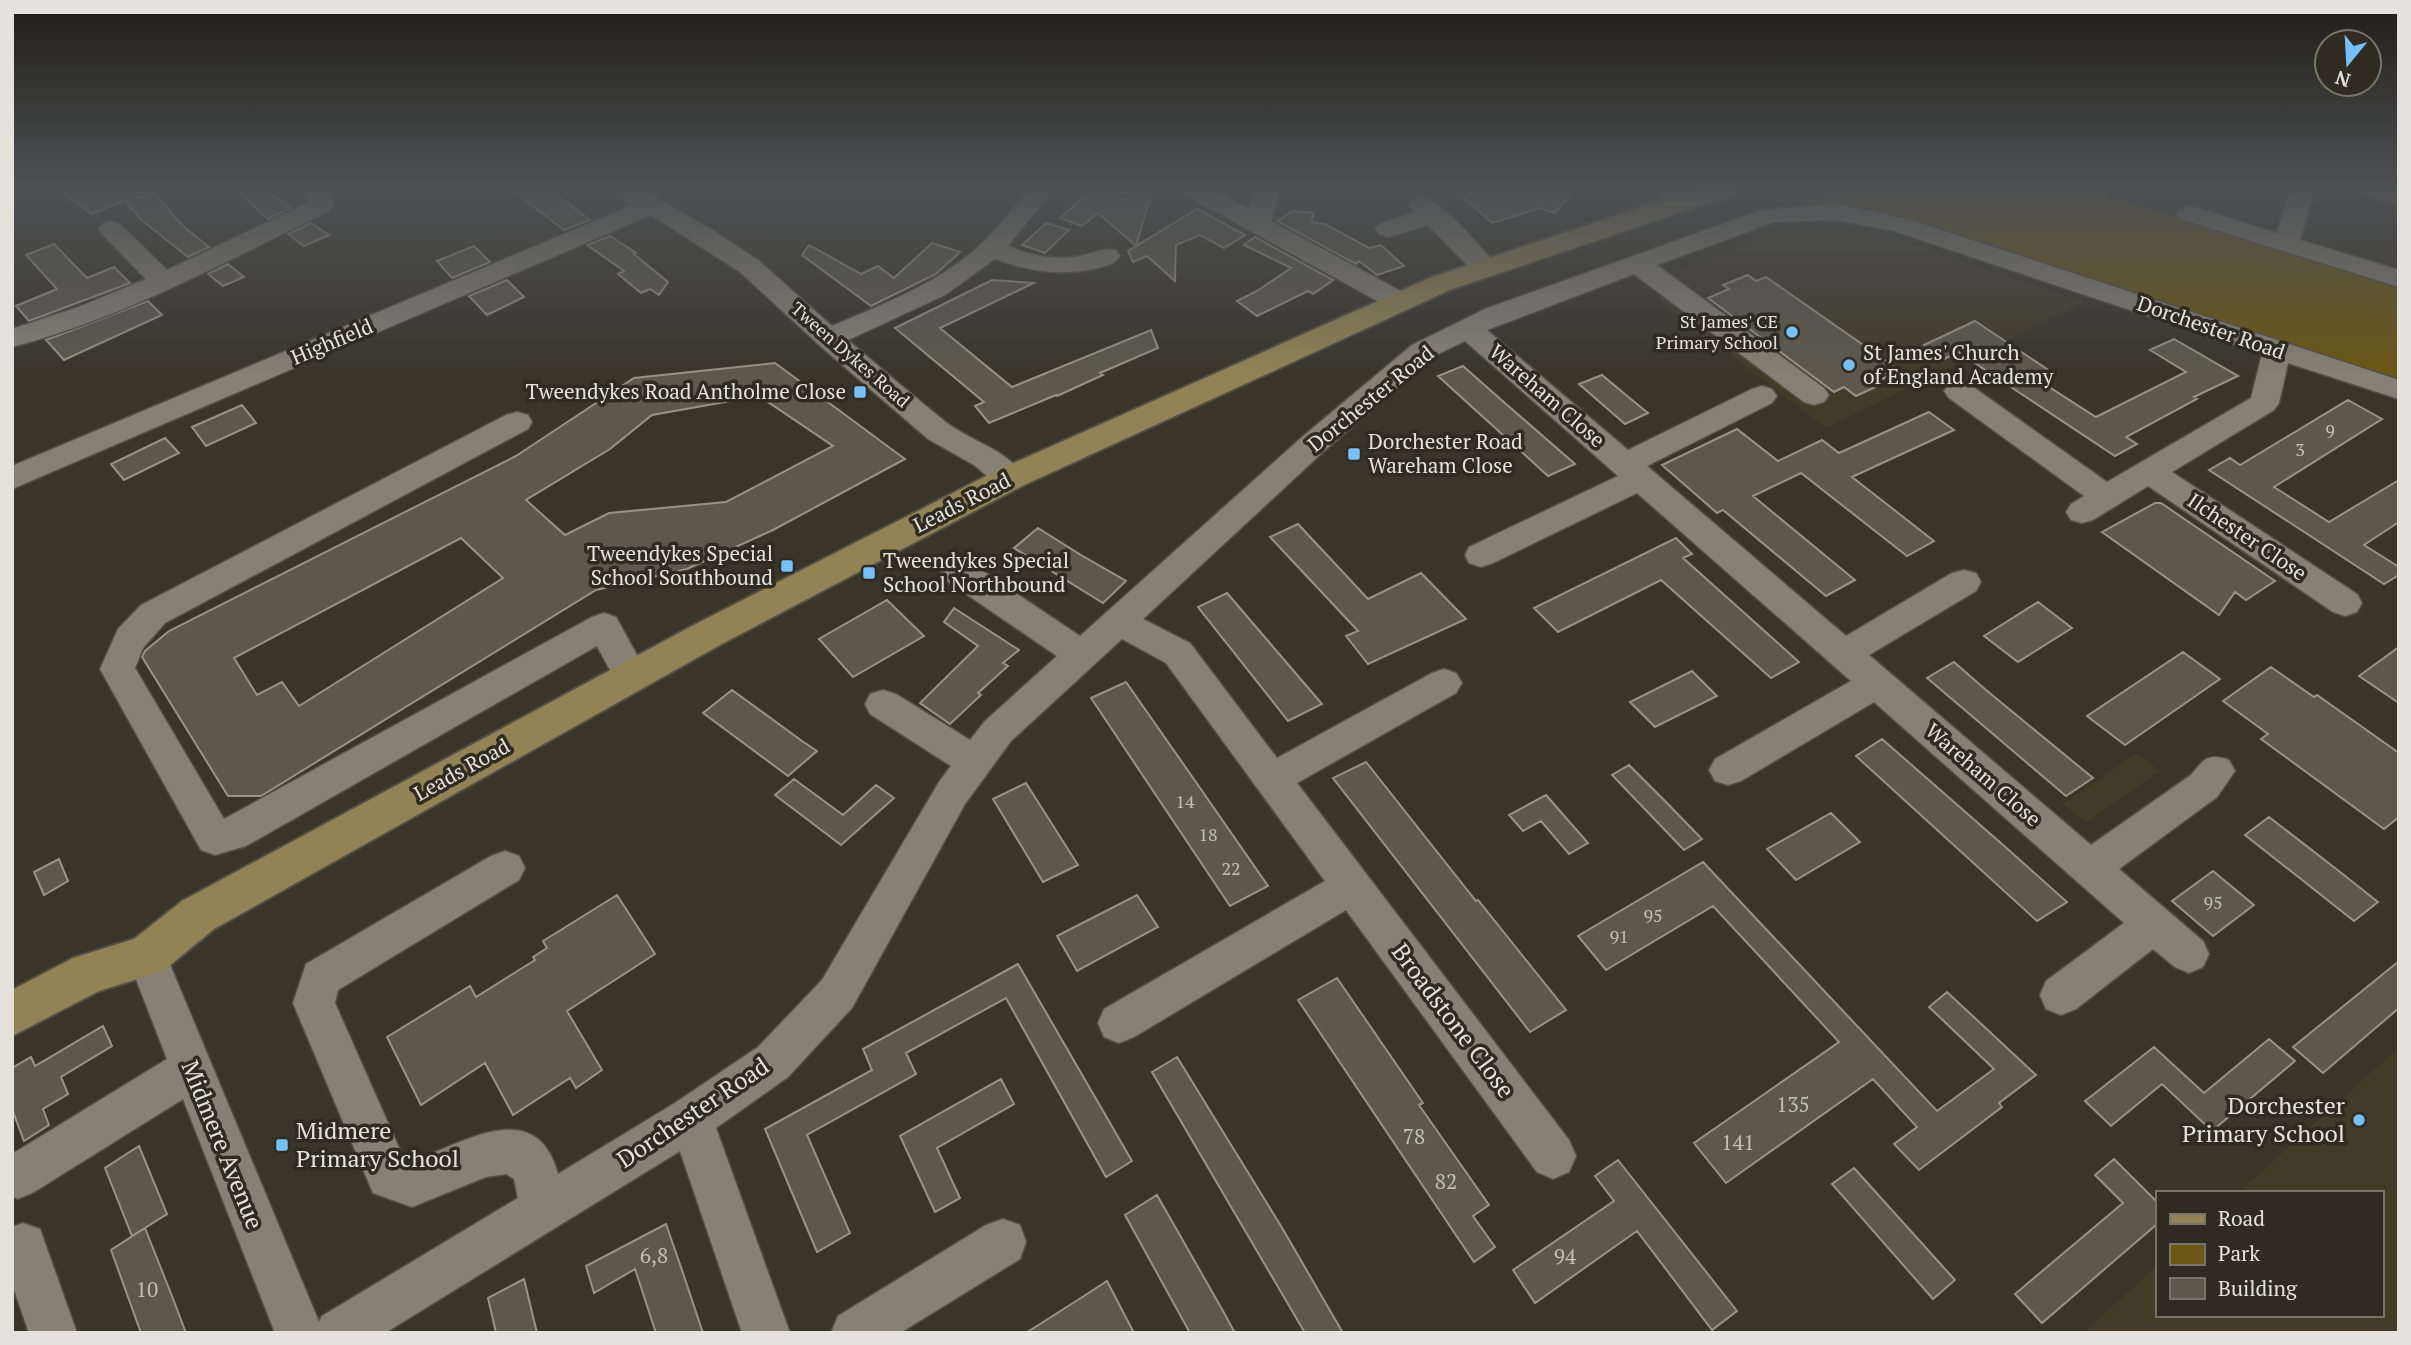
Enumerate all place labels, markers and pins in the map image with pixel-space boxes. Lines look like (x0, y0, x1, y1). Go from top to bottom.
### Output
place label: St James' CE Primary School (1656, 309, 1778, 354)
marker: St James' CE Primary School (1784, 324, 1800, 340)
place label: St James' Church of England Academy (1863, 338, 2054, 390)
marker: St James' Church of England Academy (1841, 357, 1857, 373)
place label: Tweendykes Road Antholme Close (525, 377, 846, 405)
marker: Tweendykes Road Antholme Close (852, 384, 868, 400)
place label: Dorchester Road Wareham Close (1368, 427, 1523, 479)
marker: Dorchester Road Wareham Close (1346, 446, 1362, 462)
place label: Tweendykes Special School Southbound (587, 539, 773, 591)
place label: Tweendykes Special School Northbound (883, 546, 1069, 598)
marker: Tweendykes Special School Southbound (779, 558, 795, 574)
marker: Tweendykes Special School Northbound (861, 565, 877, 581)
place label: Dorchester Primary School (2182, 1089, 2346, 1149)
marker: Dorchester Primary School (2351, 1112, 2367, 1128)
place label: Midmere Primary School (296, 1114, 459, 1174)
marker: Midmere Primary School (274, 1137, 290, 1153)

